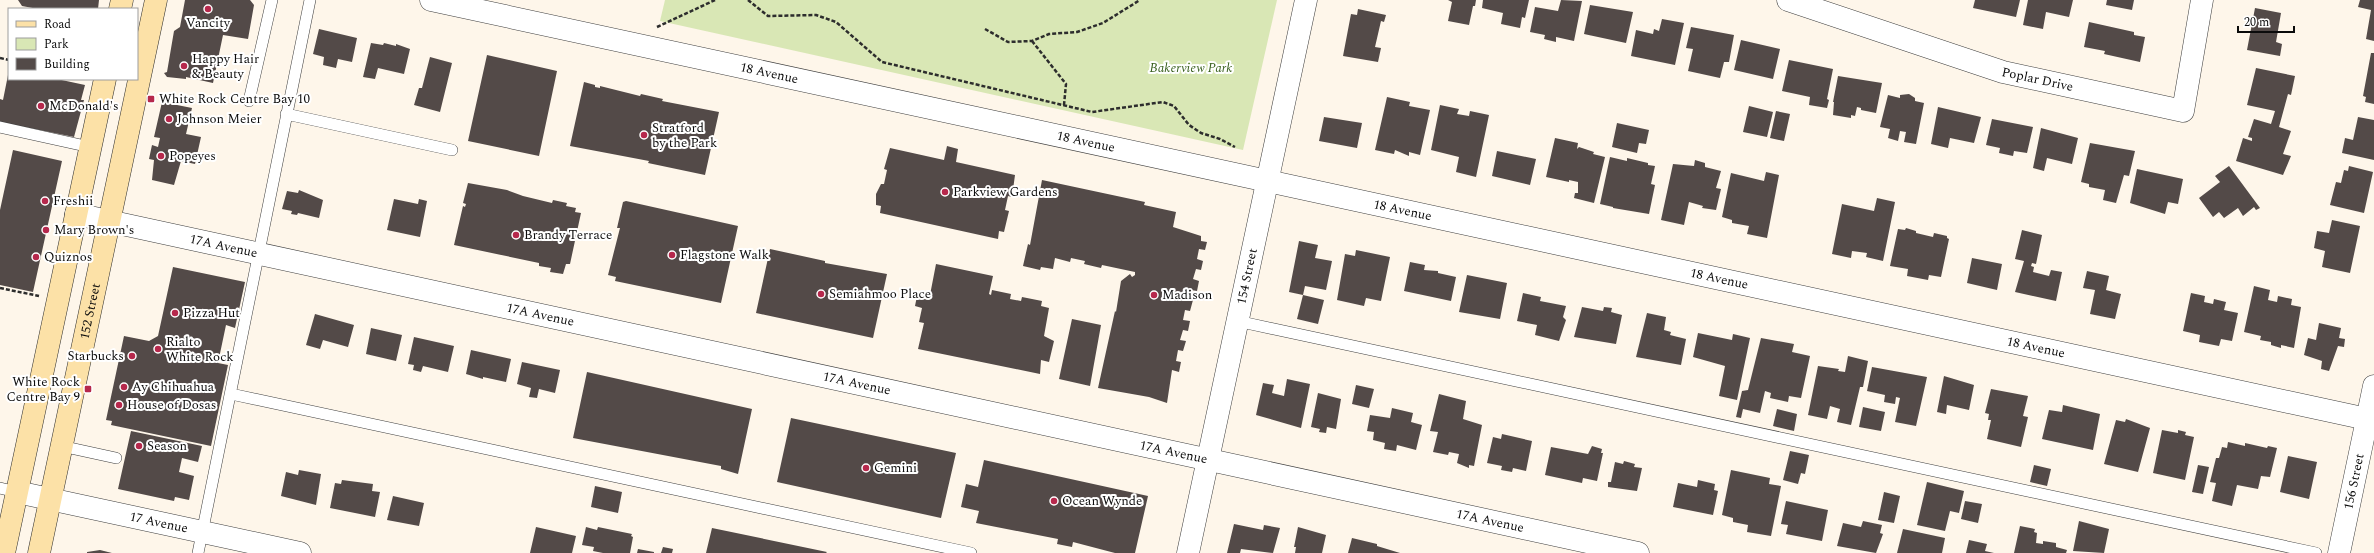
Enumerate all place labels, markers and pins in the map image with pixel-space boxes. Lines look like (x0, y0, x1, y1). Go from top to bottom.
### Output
marker: Vancity (203, 4, 213, 14)
place label: Vancity (186, 13, 231, 33)
place label: Happy Hair & Beauty (192, 49, 259, 84)
marker: Happy Hair & Beauty (179, 61, 189, 71)
place label: White Rock Centre Bay 10 (159, 89, 310, 109)
marker: White Rock Centre Bay 10 (146, 94, 156, 104)
place label: McDonald's (49, 96, 119, 116)
marker: McDonald's (36, 101, 46, 111)
place label: Johnson Meier (177, 109, 262, 129)
marker: Johnson Meier (164, 114, 174, 124)
place label: Stratford by the Park (652, 118, 717, 153)
marker: Stratford by the Park (639, 130, 649, 140)
place label: Popeyes (169, 146, 216, 166)
marker: Popeyes (156, 151, 166, 161)
place label: Parkview Gardens (953, 182, 1058, 202)
marker: Parkview Gardens (940, 187, 950, 197)
place label: Freshii (53, 191, 93, 211)
marker: Freshii (40, 196, 50, 206)
place label: Mary Brown's (54, 220, 134, 240)
marker: Mary Brown's (41, 225, 51, 235)
place label: Brandy Terrace (524, 225, 612, 245)
marker: Brandy Terrace (511, 230, 521, 240)
place label: Flagstone Walk (680, 245, 769, 265)
place label: Quiznos (44, 247, 92, 267)
marker: Flagstone Walk (667, 250, 677, 260)
marker: Quiznos (31, 252, 41, 262)
place label: Semiahmoo Place (829, 284, 931, 304)
place label: Madison (1162, 285, 1213, 305)
marker: Semiahmoo Place (816, 289, 826, 299)
marker: Madison (1149, 290, 1159, 300)
place label: Pizza Hut (183, 303, 240, 323)
marker: Pizza Hut (170, 308, 180, 318)
place label: Rialto White Rock (166, 332, 234, 367)
marker: Rialto White Rock (153, 344, 163, 354)
place label: Starbucks (67, 346, 124, 366)
marker: Starbucks (127, 351, 137, 361)
place label: White Rock Centre Bay 9 (6, 372, 80, 407)
place label: Ay Chihuahua (132, 377, 215, 397)
marker: Ay Chihuahua (119, 382, 129, 392)
marker: White Rock Centre Bay 9 (83, 384, 93, 394)
place label: House of Dosas (127, 395, 216, 415)
marker: House of Dosas (114, 400, 124, 410)
place label: Season (147, 436, 188, 456)
marker: Season (134, 441, 144, 451)
place label: Gemini (874, 458, 917, 478)
marker: Gemini (861, 463, 871, 473)
place label: Ocean Wynde (1062, 491, 1142, 511)
marker: Ocean Wynde (1049, 496, 1059, 506)

